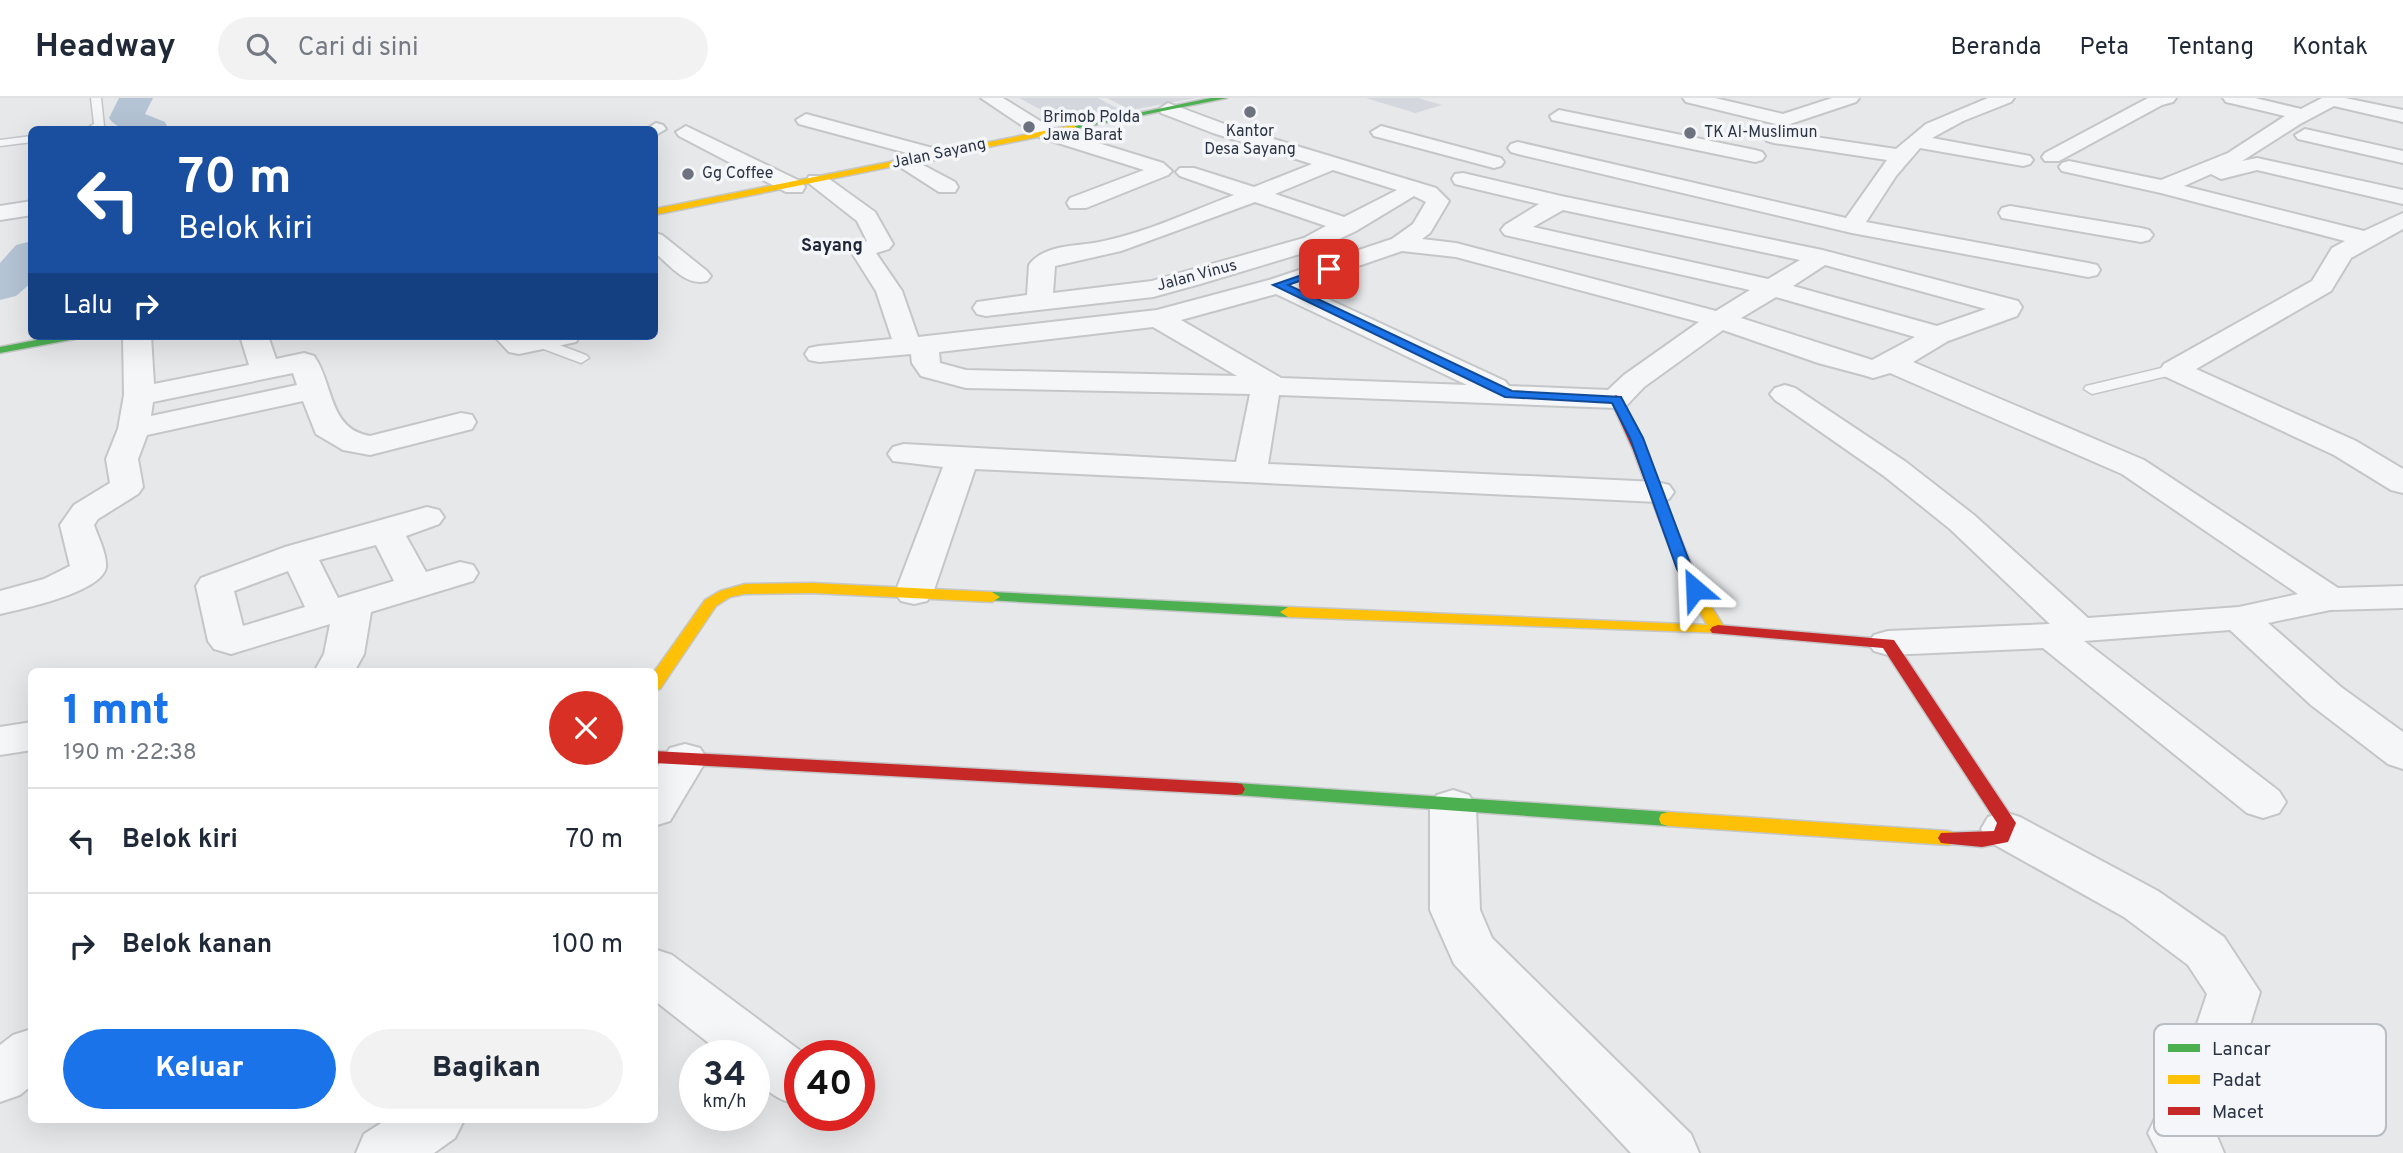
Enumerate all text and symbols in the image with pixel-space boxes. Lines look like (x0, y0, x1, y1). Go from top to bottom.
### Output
search box (218, 17, 708, 80)
text: Headway (35, 27, 176, 69)
icon: search (242, 29, 280, 67)
text: Cari di sini (298, 32, 419, 65)
text: Beranda (1951, 33, 2042, 63)
text: Peta (2080, 33, 2129, 63)
text: Tentang (2167, 33, 2254, 63)
text: Kontak (2292, 33, 2368, 63)
marker: Kantor Desa Sayang (1242, 104, 1258, 120)
place label: Brimob Polda Jawa Barat (1043, 108, 1140, 146)
marker: Brimob Polda Jawa Barat (1021, 119, 1037, 135)
place label: Kantor Desa Sayang (1204, 122, 1296, 160)
place label: TK Al-Muslimun (1704, 123, 1818, 143)
marker: TK Al-Muslimun (1682, 125, 1698, 141)
street label: Jalan Sayang (890, 134, 988, 174)
text: 70 m (178, 149, 292, 211)
icon: left (63, 154, 154, 245)
place label: Gg Coffee (702, 164, 773, 184)
marker: Gg Coffee (680, 166, 696, 182)
text: Belok kiri (178, 210, 313, 250)
district label: Sayang (801, 235, 863, 258)
pin (1299, 239, 1359, 299)
icon: arrive (1310, 250, 1348, 288)
street label: Jalan Vinus (1155, 256, 1239, 296)
icon: right (127, 287, 165, 325)
text: Lalu (63, 290, 113, 323)
position arrow (1658, 552, 1732, 626)
text: 1 mnt (63, 686, 170, 739)
button: close (549, 691, 623, 765)
text: 190 m · 22:38 (63, 739, 197, 768)
icon: left (63, 822, 101, 860)
text: Belok kiri (122, 824, 238, 857)
text: 70 m (565, 824, 623, 857)
icon: right (63, 927, 101, 965)
text: Belok kanan (122, 929, 272, 962)
text: 100 m (552, 929, 623, 962)
legend (2154, 1024, 2386, 1136)
button: Keluar (63, 1029, 336, 1109)
button: Bagikan (350, 1029, 623, 1109)
text: Lancar (2212, 1038, 2271, 1062)
speed limit sign: 40 (784, 1040, 875, 1131)
text: 34 (703, 1054, 746, 1098)
text: Padat (2212, 1069, 2261, 1093)
text: km/h (703, 1091, 746, 1114)
text: Macet (2212, 1101, 2264, 1125)

